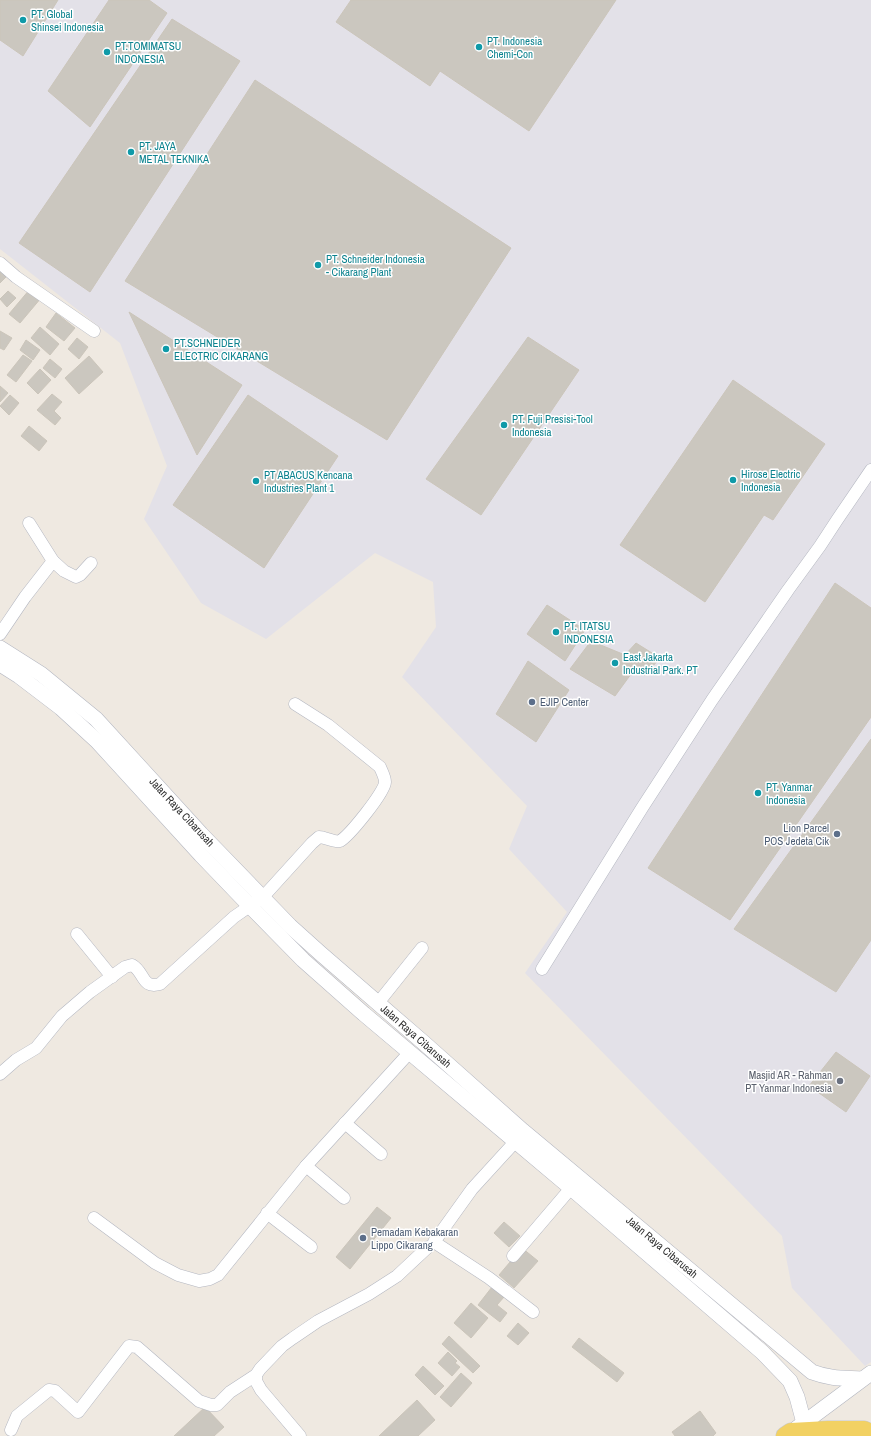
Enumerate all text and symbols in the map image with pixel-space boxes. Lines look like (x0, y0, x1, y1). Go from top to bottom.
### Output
place label: PT. Global Shinsei Indonesia (31, 7, 104, 34)
marker: PT. Global Shinsei Indonesia (18, 15, 28, 25)
place label: PT. Indonesia Chemi-Con (487, 34, 542, 61)
place label: PT.TOMIMATSU INDONESIA (115, 39, 181, 66)
marker: PT. Indonesia Chemi-Con (474, 42, 484, 52)
marker: PT.TOMIMATSU INDONESIA (102, 47, 112, 57)
place label: PT. JAYA METAL TEKNIKA (139, 139, 210, 166)
marker: PT. JAYA METAL TEKNIKA (126, 147, 136, 157)
place label: PT. Schneider Indonesia - Cikarang Plant (326, 252, 425, 279)
marker: PT. Schneider Indonesia - Cikarang Plant (313, 260, 323, 270)
place label: PT.SCHNEIDER ELECTRIC CIKARANG (174, 336, 268, 363)
marker: PT.SCHNEIDER ELECTRIC CIKARANG (161, 344, 171, 354)
place label: PT. Fuji Presisi-Tool Indonesia (512, 412, 593, 439)
marker: PT. Fuji Presisi-Tool Indonesia (499, 420, 509, 430)
place label: Hirose Electric Indonesia (741, 467, 801, 494)
place label: PT ABACUS Kencana Industries Plant 1 (264, 468, 353, 495)
marker: Hirose Electric Indonesia (728, 475, 738, 485)
marker: PT ABACUS Kencana Industries Plant 1 (251, 476, 261, 486)
place label: PT. ITATSU INDONESIA (564, 619, 615, 646)
marker: PT. ITATSU INDONESIA (551, 627, 561, 637)
place label: East Jakarta Industrial Park. PT (623, 650, 698, 677)
marker: East Jakarta Industrial Park. PT (610, 658, 620, 668)
place label: EJIP Center (540, 695, 588, 709)
marker: EJIP Center (527, 697, 537, 707)
street label: Jalan Raya Cibarusah (146, 775, 218, 849)
place label: PT. Yanmar Indonesia (766, 780, 812, 807)
marker: PT. Yanmar Indonesia (753, 788, 763, 798)
place label: Lion Parcel POS Jedeta Cik (764, 821, 829, 848)
marker: Lion Parcel POS Jedeta Cik (832, 829, 842, 839)
street label: Jalan Raya Cibarusah (378, 1001, 454, 1071)
place label: Masjid AR - Rahman PT Yanmar Indonesia (745, 1068, 832, 1095)
marker: Masjid AR - Rahman PT Yanmar Indonesia (835, 1076, 845, 1086)
street label: Jalan Raya Cibarusah (623, 1213, 701, 1281)
place label: Pemadam Kebakaran Lippo Cikarang (371, 1225, 458, 1252)
marker: Pemadam Kebakaran Lippo Cikarang (358, 1233, 368, 1243)

